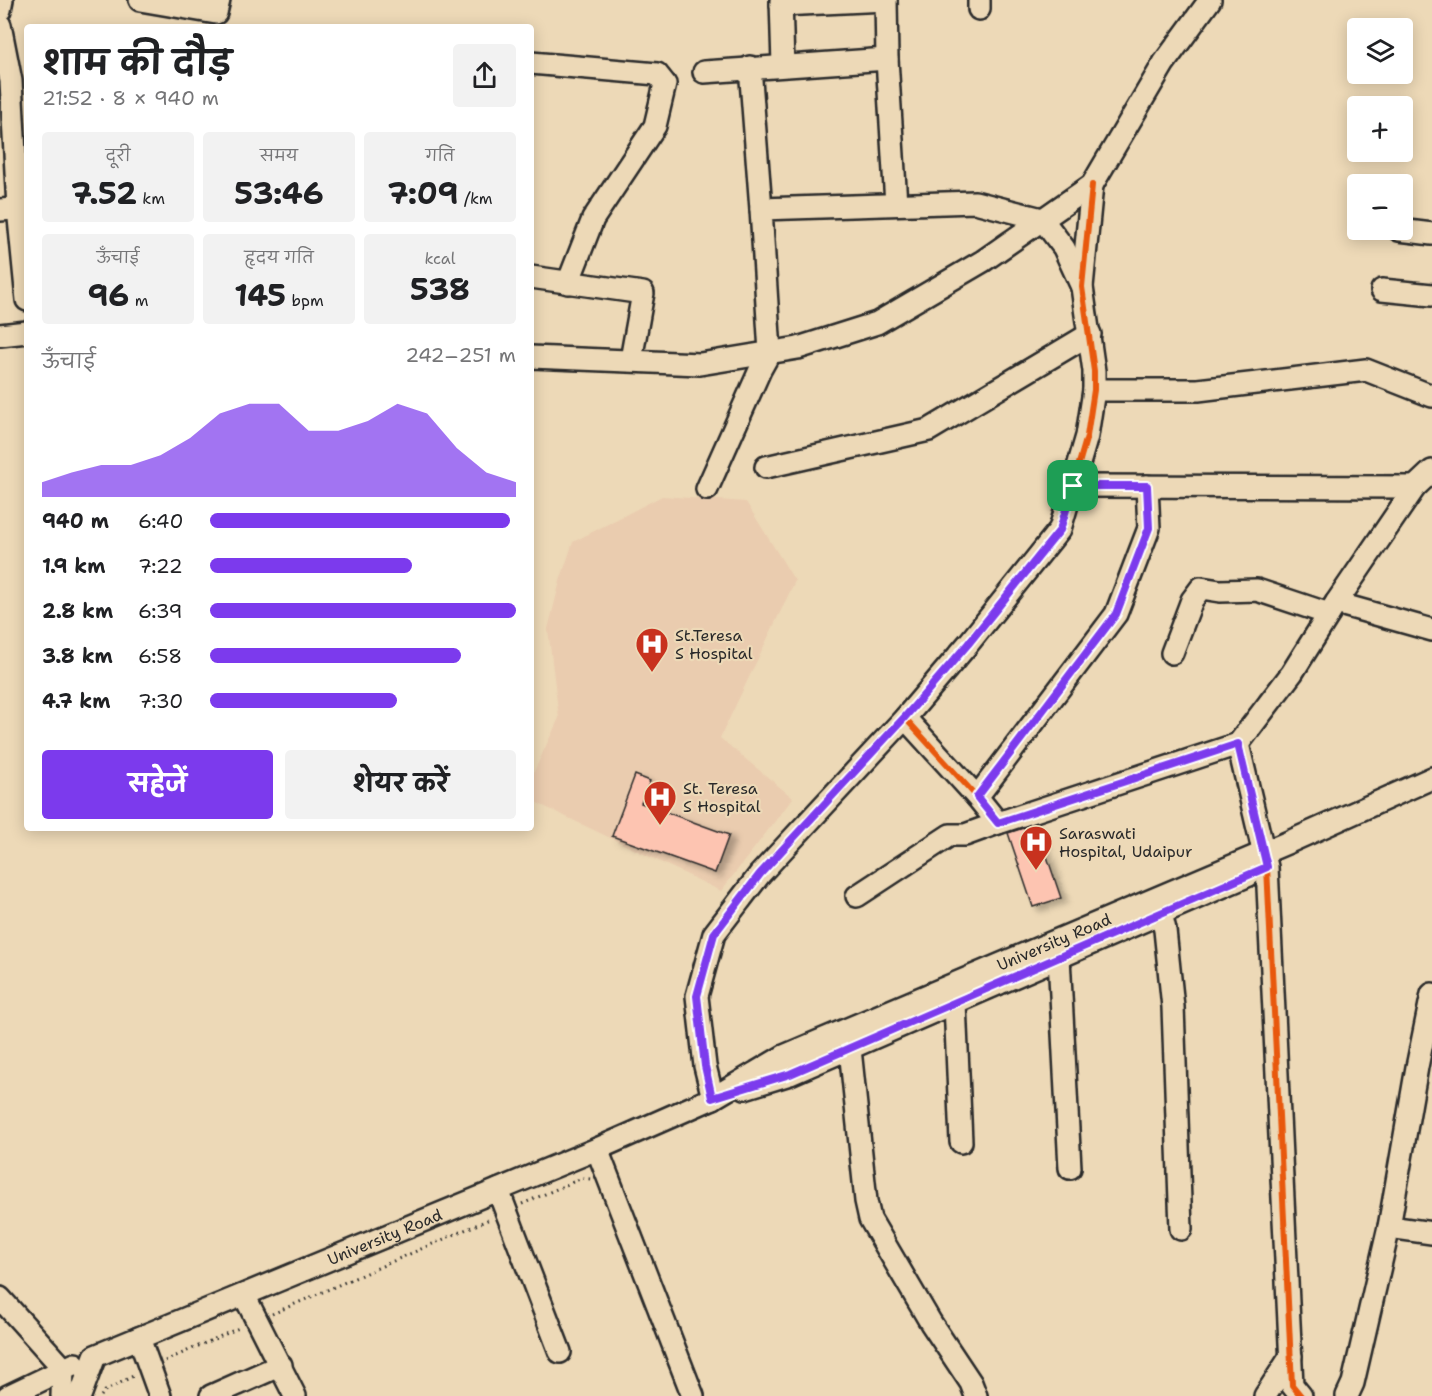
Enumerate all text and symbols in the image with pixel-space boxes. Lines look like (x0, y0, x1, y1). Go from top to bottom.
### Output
map controls (1347, 18, 1413, 240)
button: layers (1347, 18, 1413, 84)
text: शाम की दौड़ (42, 40, 232, 85)
button: share (453, 44, 516, 107)
text: 21:52 · 8 × 940 m (42, 85, 219, 111)
button: + (1347, 96, 1413, 162)
text: दूरी (105, 145, 131, 166)
text: समय (260, 145, 298, 166)
text: गति (425, 145, 455, 166)
text: 7.52 (71, 173, 137, 214)
text: 53:46 (234, 173, 324, 214)
text: 7:09 (387, 173, 459, 214)
button: − (1347, 174, 1413, 240)
text: km (137, 188, 165, 209)
text: /km (459, 188, 493, 209)
text: ऊँचाई (97, 247, 139, 268)
text: हृदय गति (244, 247, 314, 268)
text: kcal (424, 248, 456, 269)
text: 538 (410, 269, 470, 310)
text: 96 (87, 275, 129, 316)
text: 145 (234, 275, 286, 316)
text: m (129, 290, 149, 311)
text: bpm (286, 290, 324, 311)
text: 242–251 m (405, 342, 516, 368)
text: ऊँचाई (42, 348, 96, 374)
pin (1047, 460, 1098, 511)
icon: arrive (1056, 469, 1089, 502)
text: 940 m (42, 508, 109, 534)
text: 6:40 (138, 508, 183, 534)
text: 1.9 km (42, 553, 105, 579)
text: 7:22 (138, 553, 183, 579)
text: 2.8 km (42, 598, 113, 624)
text: 6:39 (138, 598, 183, 624)
place label: St.Teresa S Hospital (675, 625, 753, 664)
hospital icon: St.Teresa S Hospital (634, 626, 670, 673)
text: 3.8 km (42, 643, 113, 669)
text: 6:58 (138, 643, 182, 669)
text: 4.7 km (42, 688, 110, 714)
text: 7:30 (138, 688, 183, 714)
button: सहेजें (42, 750, 273, 819)
button: शेयर करें (285, 750, 516, 819)
place label: St. Teresa S Hospital (683, 778, 761, 817)
hospital icon: St. Teresa S Hospital (642, 779, 678, 826)
place label: Saraswati Hospital, Udaipur (1059, 823, 1193, 862)
hospital icon: Saraswati Hospital, Udaipur (1018, 824, 1054, 871)
street label: University Road (994, 908, 1114, 975)
street label: University Road (324, 1204, 445, 1270)

